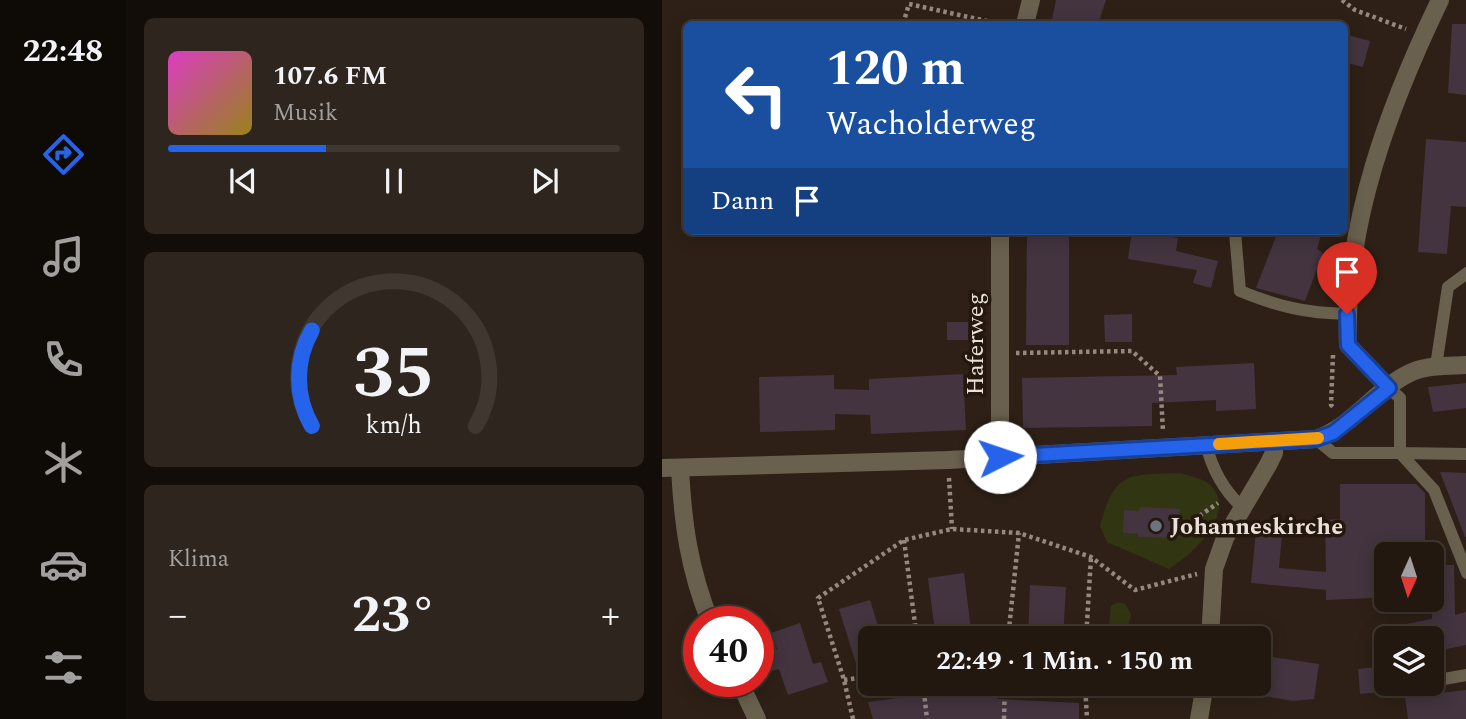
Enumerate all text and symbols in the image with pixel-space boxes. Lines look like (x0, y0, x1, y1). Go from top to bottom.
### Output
text: 22:48 (23, 27, 103, 76)
text: 120 m (826, 32, 965, 107)
icon: left (711, 49, 802, 140)
text: 107.6 FM (273, 56, 387, 96)
text: Musik (273, 96, 338, 131)
text: Wacholderweg (826, 100, 1036, 149)
icon: directions (39, 130, 88, 179)
icon: previous (224, 162, 262, 200)
icon: pause (375, 162, 413, 200)
icon: next (526, 162, 564, 200)
text: Dann (711, 181, 774, 221)
icon: arrive (788, 182, 826, 220)
icon: music (39, 232, 88, 281)
pin (1317, 242, 1377, 314)
icon: arrive (1328, 253, 1366, 291)
street label: Haferweg (958, 292, 994, 396)
text: 35 (353, 319, 435, 430)
icon: phone (39, 335, 88, 384)
text: km/h (366, 406, 422, 444)
position arrow (963, 420, 1037, 494)
icon: climate (39, 438, 88, 487)
place label: Johanneskirche (1170, 509, 1343, 545)
marker: Johanneskirche (1148, 518, 1164, 534)
icon: car (39, 540, 88, 589)
text: Klima (168, 542, 229, 577)
north arrow (1374, 542, 1444, 612)
map controls (1374, 542, 1444, 696)
text: 23° (352, 576, 436, 655)
text: − (168, 587, 187, 645)
text: + (601, 587, 620, 645)
speed limit sign: 40 (683, 606, 774, 697)
button: layers (1374, 626, 1444, 696)
text: 22:49 · 1 Min. · 150 m (936, 641, 1193, 681)
icon: filters (39, 643, 88, 692)

